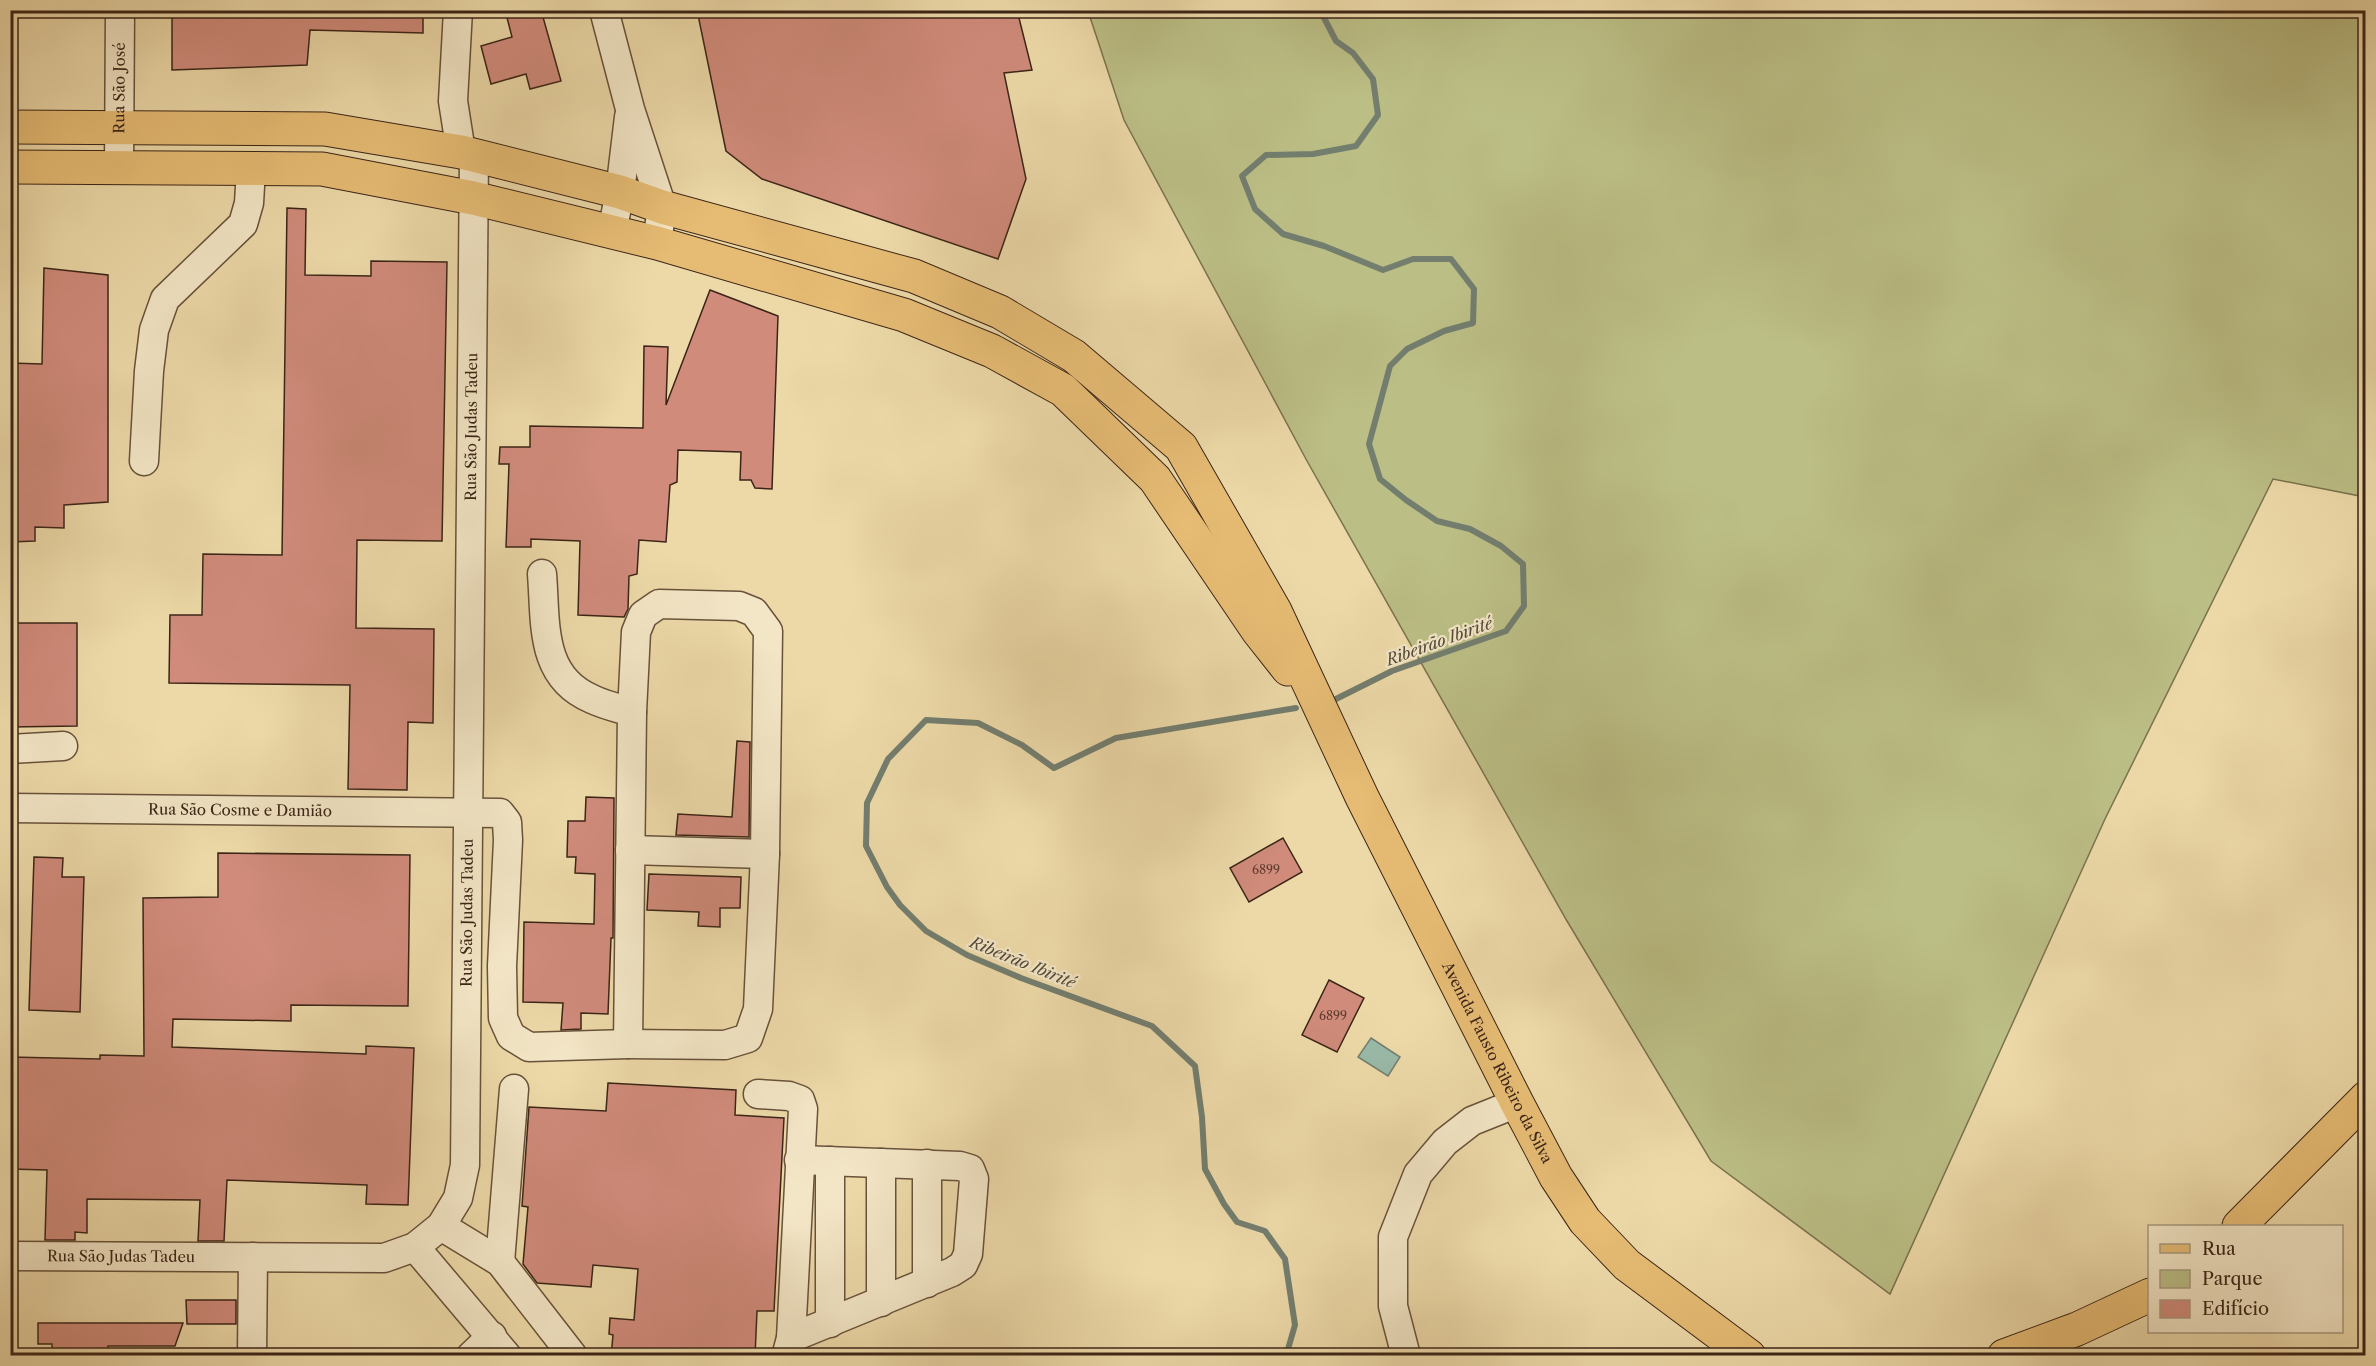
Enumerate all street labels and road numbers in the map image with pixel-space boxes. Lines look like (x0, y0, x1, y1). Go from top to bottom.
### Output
street label: Rua São José (109, 42, 129, 134)
street label: Rua São Judas Tadeu (461, 353, 481, 501)
street label: Rua São Cosme e Damião (148, 799, 332, 820)
street label: Rua São Judas Tadeu (457, 839, 477, 987)
street label: Avenida Fausto Ribeiro da Silva (1438, 958, 1557, 1167)
street label: Rua São Judas Tadeu (47, 1246, 195, 1266)

